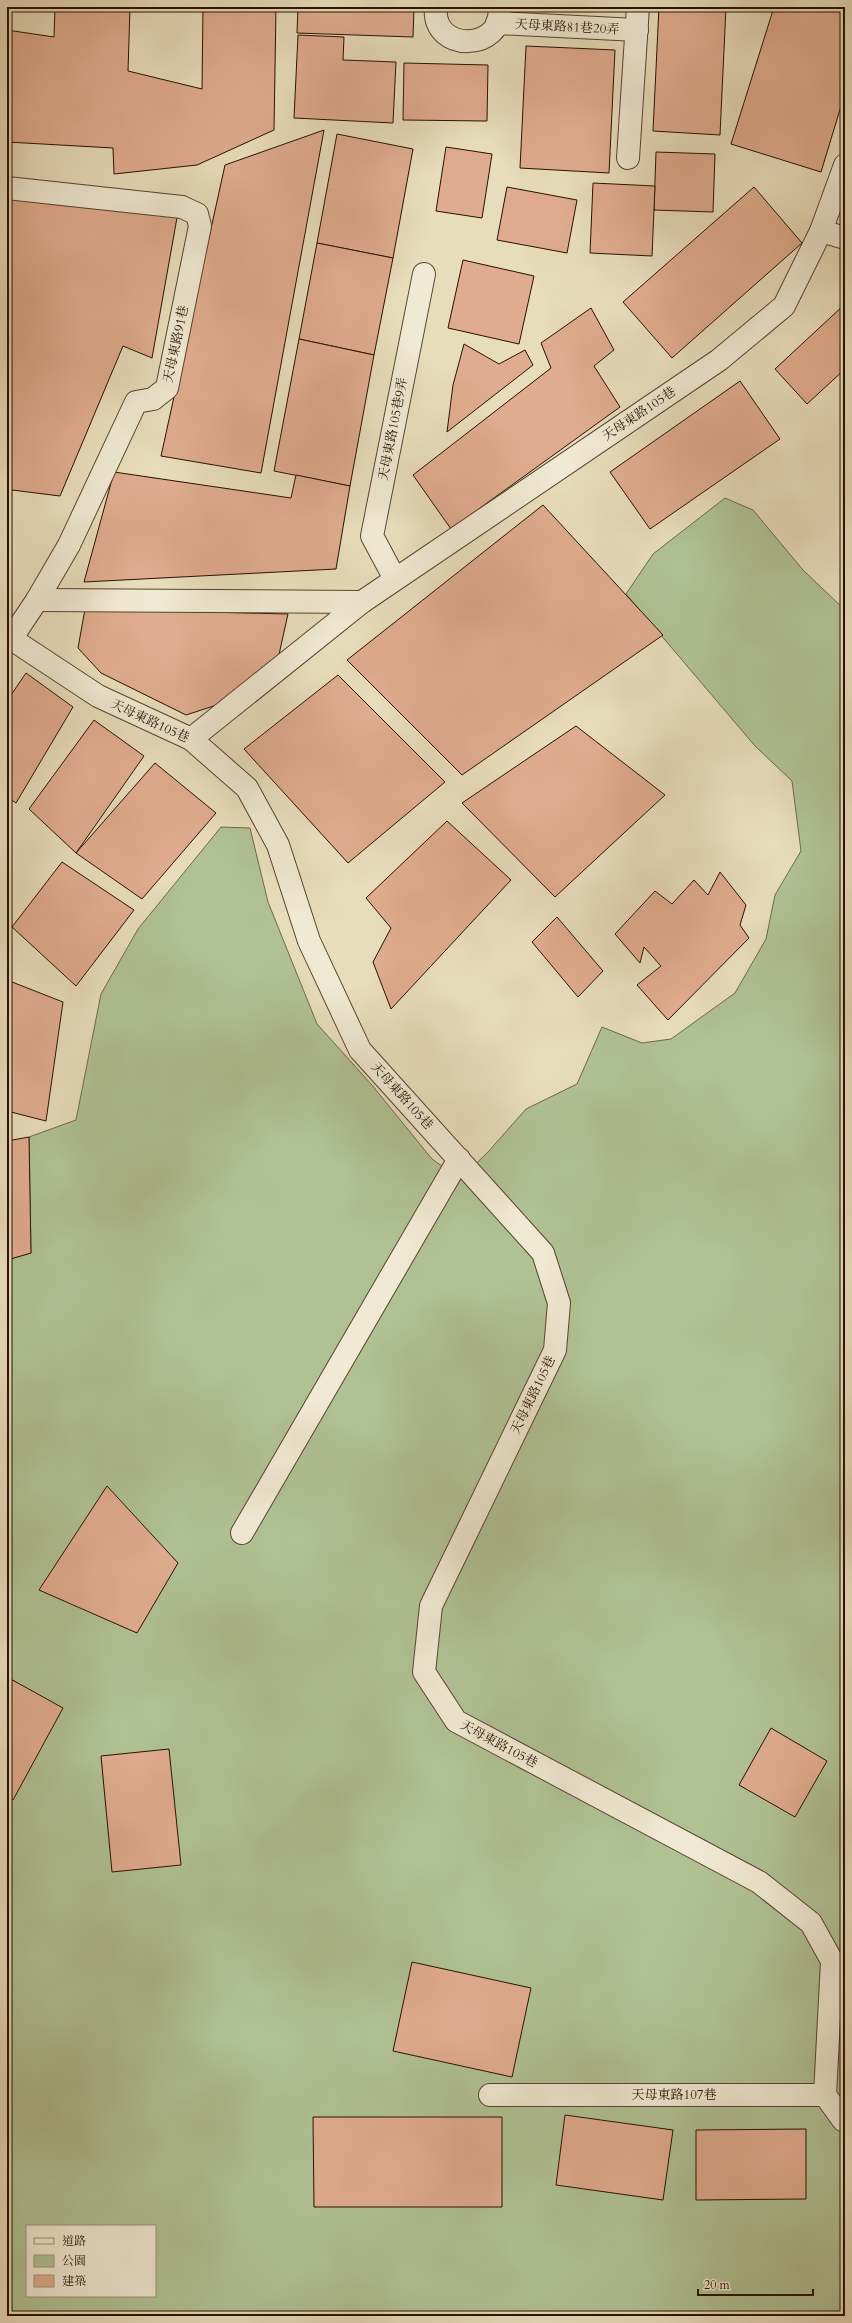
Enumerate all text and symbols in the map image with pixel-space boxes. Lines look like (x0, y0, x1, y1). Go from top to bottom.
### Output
street label: 天母東路81巷20弄 (514, 15, 620, 39)
street label: 天母東路91巷 (159, 304, 193, 384)
street label: 天母東路105巷9弄 (374, 376, 412, 482)
street label: 天母東路105巷 (599, 383, 679, 445)
street label: 天母東路105巷 (108, 695, 192, 747)
street label: 天母東路105巷 (367, 1058, 437, 1134)
street label: 天母東路105巷 (506, 1353, 560, 1437)
street label: 天母東路105巷 (457, 1716, 541, 1772)
street label: 天母東路107巷 (632, 2086, 716, 2104)
legend (26, 2225, 156, 2297)
text: 道路 (62, 2233, 86, 2249)
text: 公園 (62, 2253, 86, 2269)
scale bar (698, 2271, 813, 2297)
text: 建築 (62, 2273, 86, 2289)
text: 20 m (704, 2277, 731, 2293)

